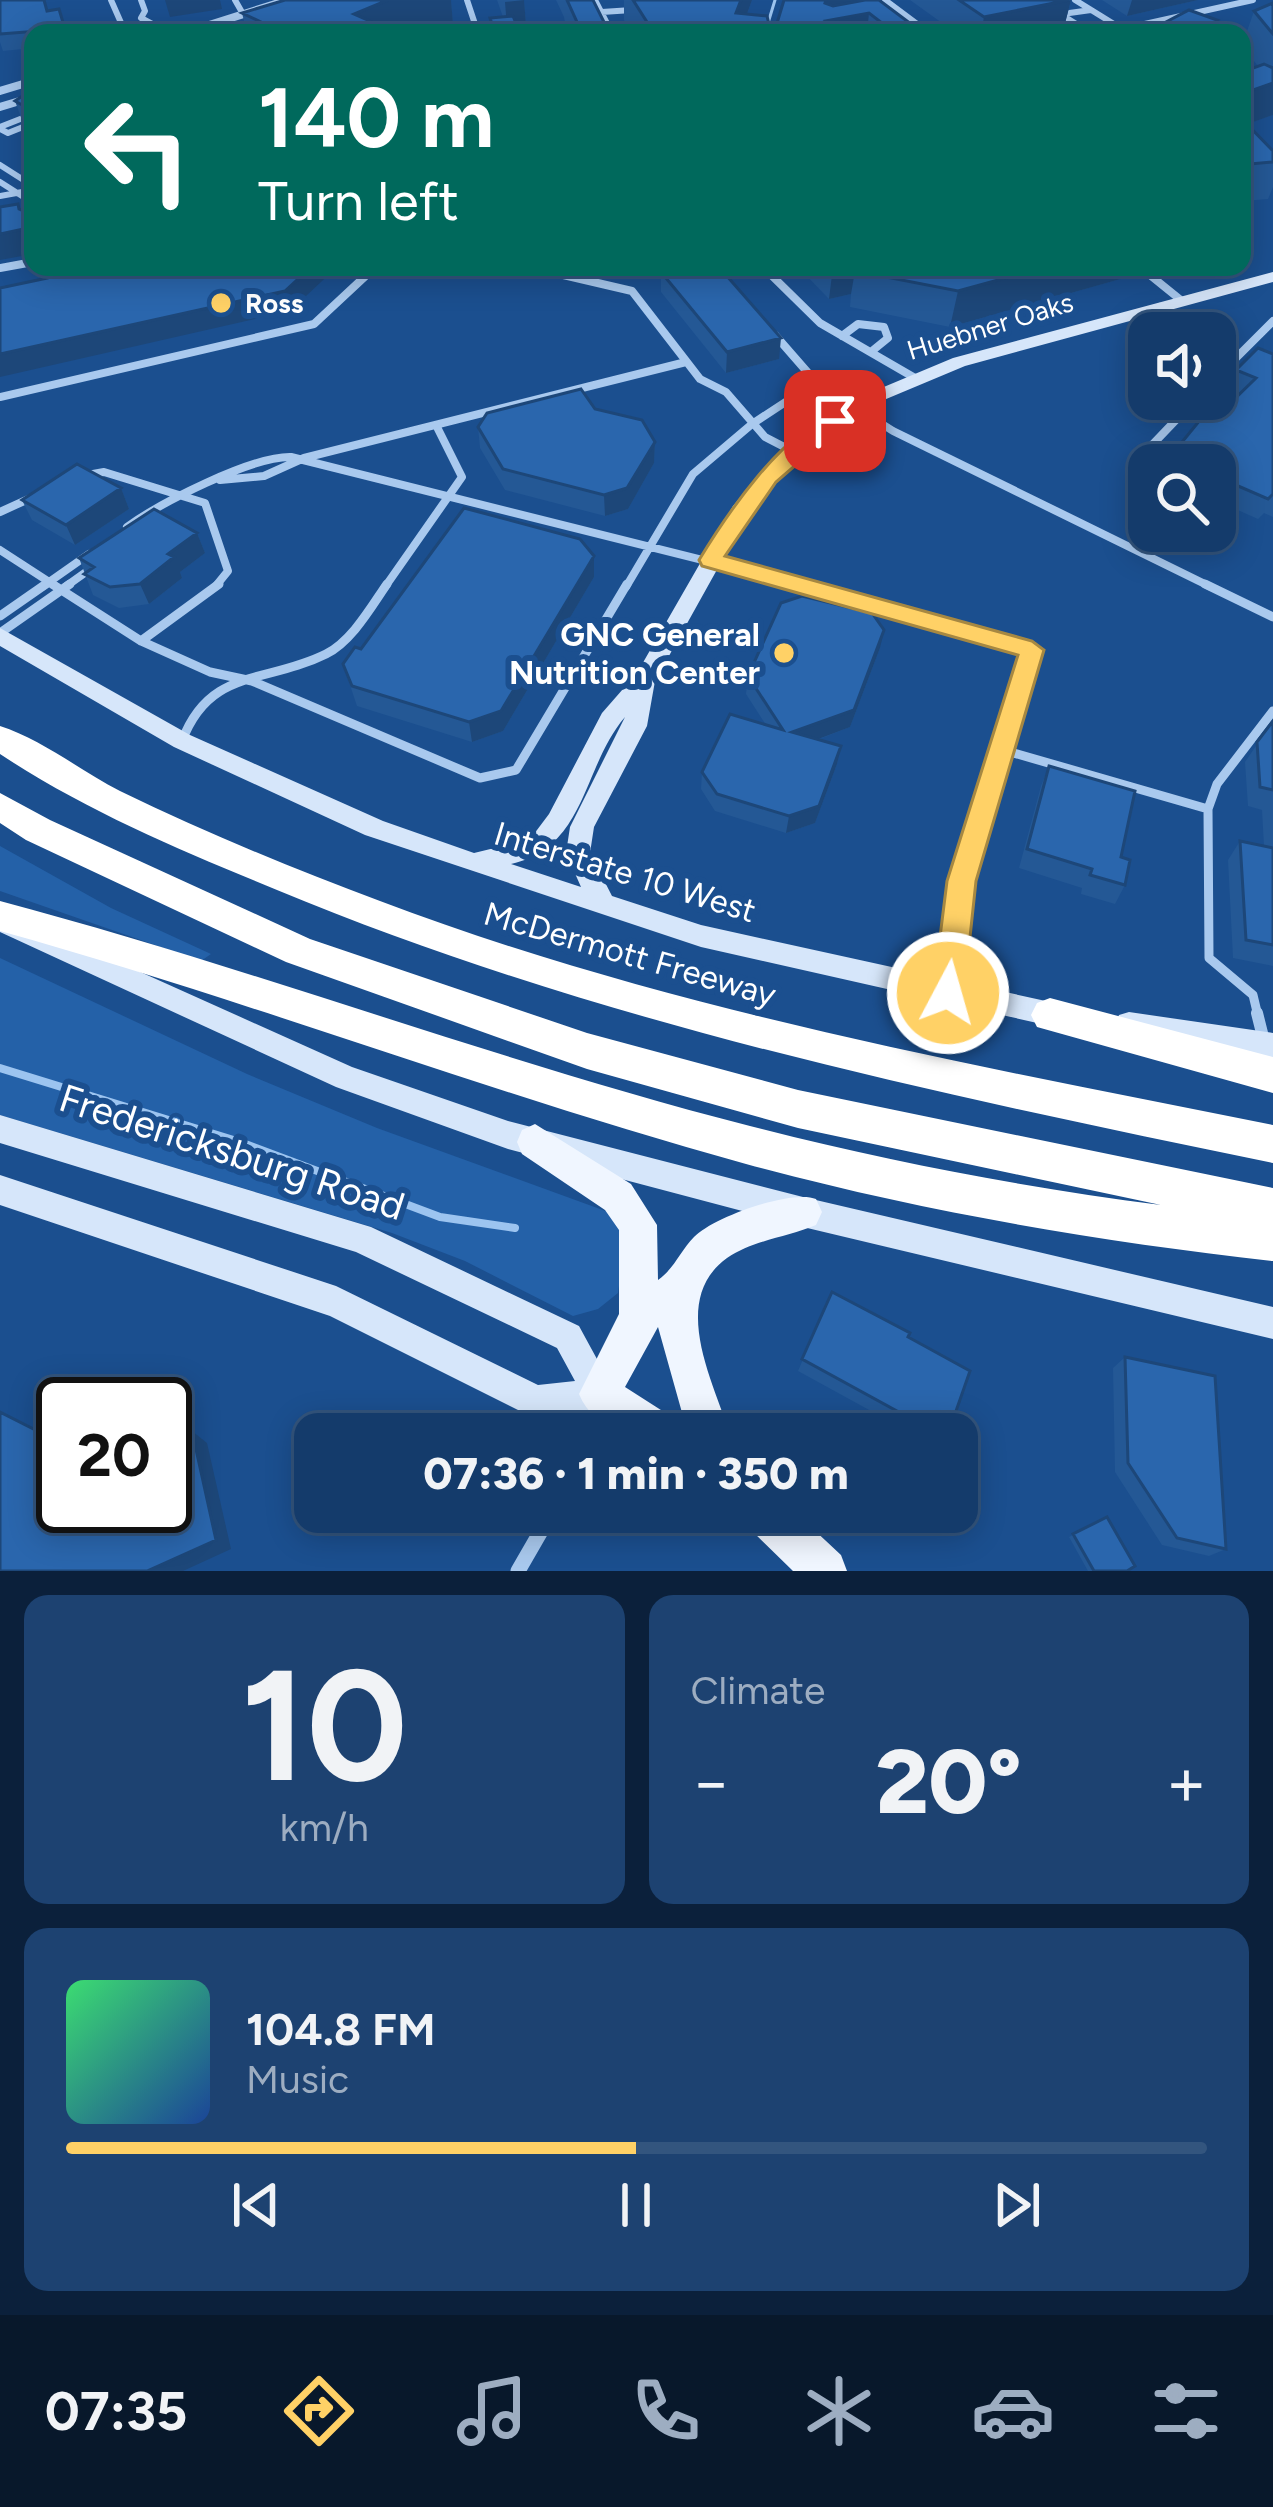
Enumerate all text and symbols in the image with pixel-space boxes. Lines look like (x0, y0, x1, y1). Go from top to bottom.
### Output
text: 140 m (258, 67, 494, 168)
icon: left (60, 72, 216, 228)
text: Turn left (258, 169, 459, 234)
street label: Huebner Oaks (903, 285, 1077, 367)
place label: Ross (245, 287, 304, 320)
marker: Ross (208, 290, 234, 316)
map controls (1128, 312, 1236, 552)
button: sound (1128, 312, 1236, 420)
pin (784, 370, 886, 472)
icon: arrive (802, 388, 868, 454)
button: search (1128, 444, 1236, 552)
place label: GNC General Nutrition Center (509, 615, 760, 692)
marker: GNC General Nutrition Center (771, 640, 797, 666)
street label: Interstate 10 West (490, 814, 760, 930)
street label: McDermott Freeway (480, 894, 781, 1015)
position arrow (885, 930, 1011, 1056)
street label: Fredericksburg Road (54, 1074, 410, 1230)
speed limit sign: 20 (36, 1377, 192, 1533)
text: 07:36 · 1 min · 350 m (423, 1446, 849, 1500)
text: 10 (241, 1632, 408, 1819)
text: Climate (691, 1667, 825, 1714)
text: 20° (876, 1727, 1022, 1836)
text: − (691, 1742, 732, 1822)
text: + (1166, 1742, 1207, 1822)
text: km/h (280, 1804, 369, 1851)
text: 104.8 FM (246, 2002, 436, 2056)
text: Music (246, 2056, 349, 2103)
icon: previous (223, 2172, 289, 2238)
icon: pause (603, 2172, 669, 2238)
icon: next (984, 2172, 1050, 2238)
icon: directions (277, 2369, 361, 2453)
icon: music (450, 2369, 534, 2453)
icon: phone (624, 2369, 708, 2453)
icon: climate (797, 2369, 881, 2453)
icon: car (971, 2369, 1055, 2453)
icon: filters (1144, 2369, 1228, 2453)
text: 07:35 (45, 2379, 187, 2444)

